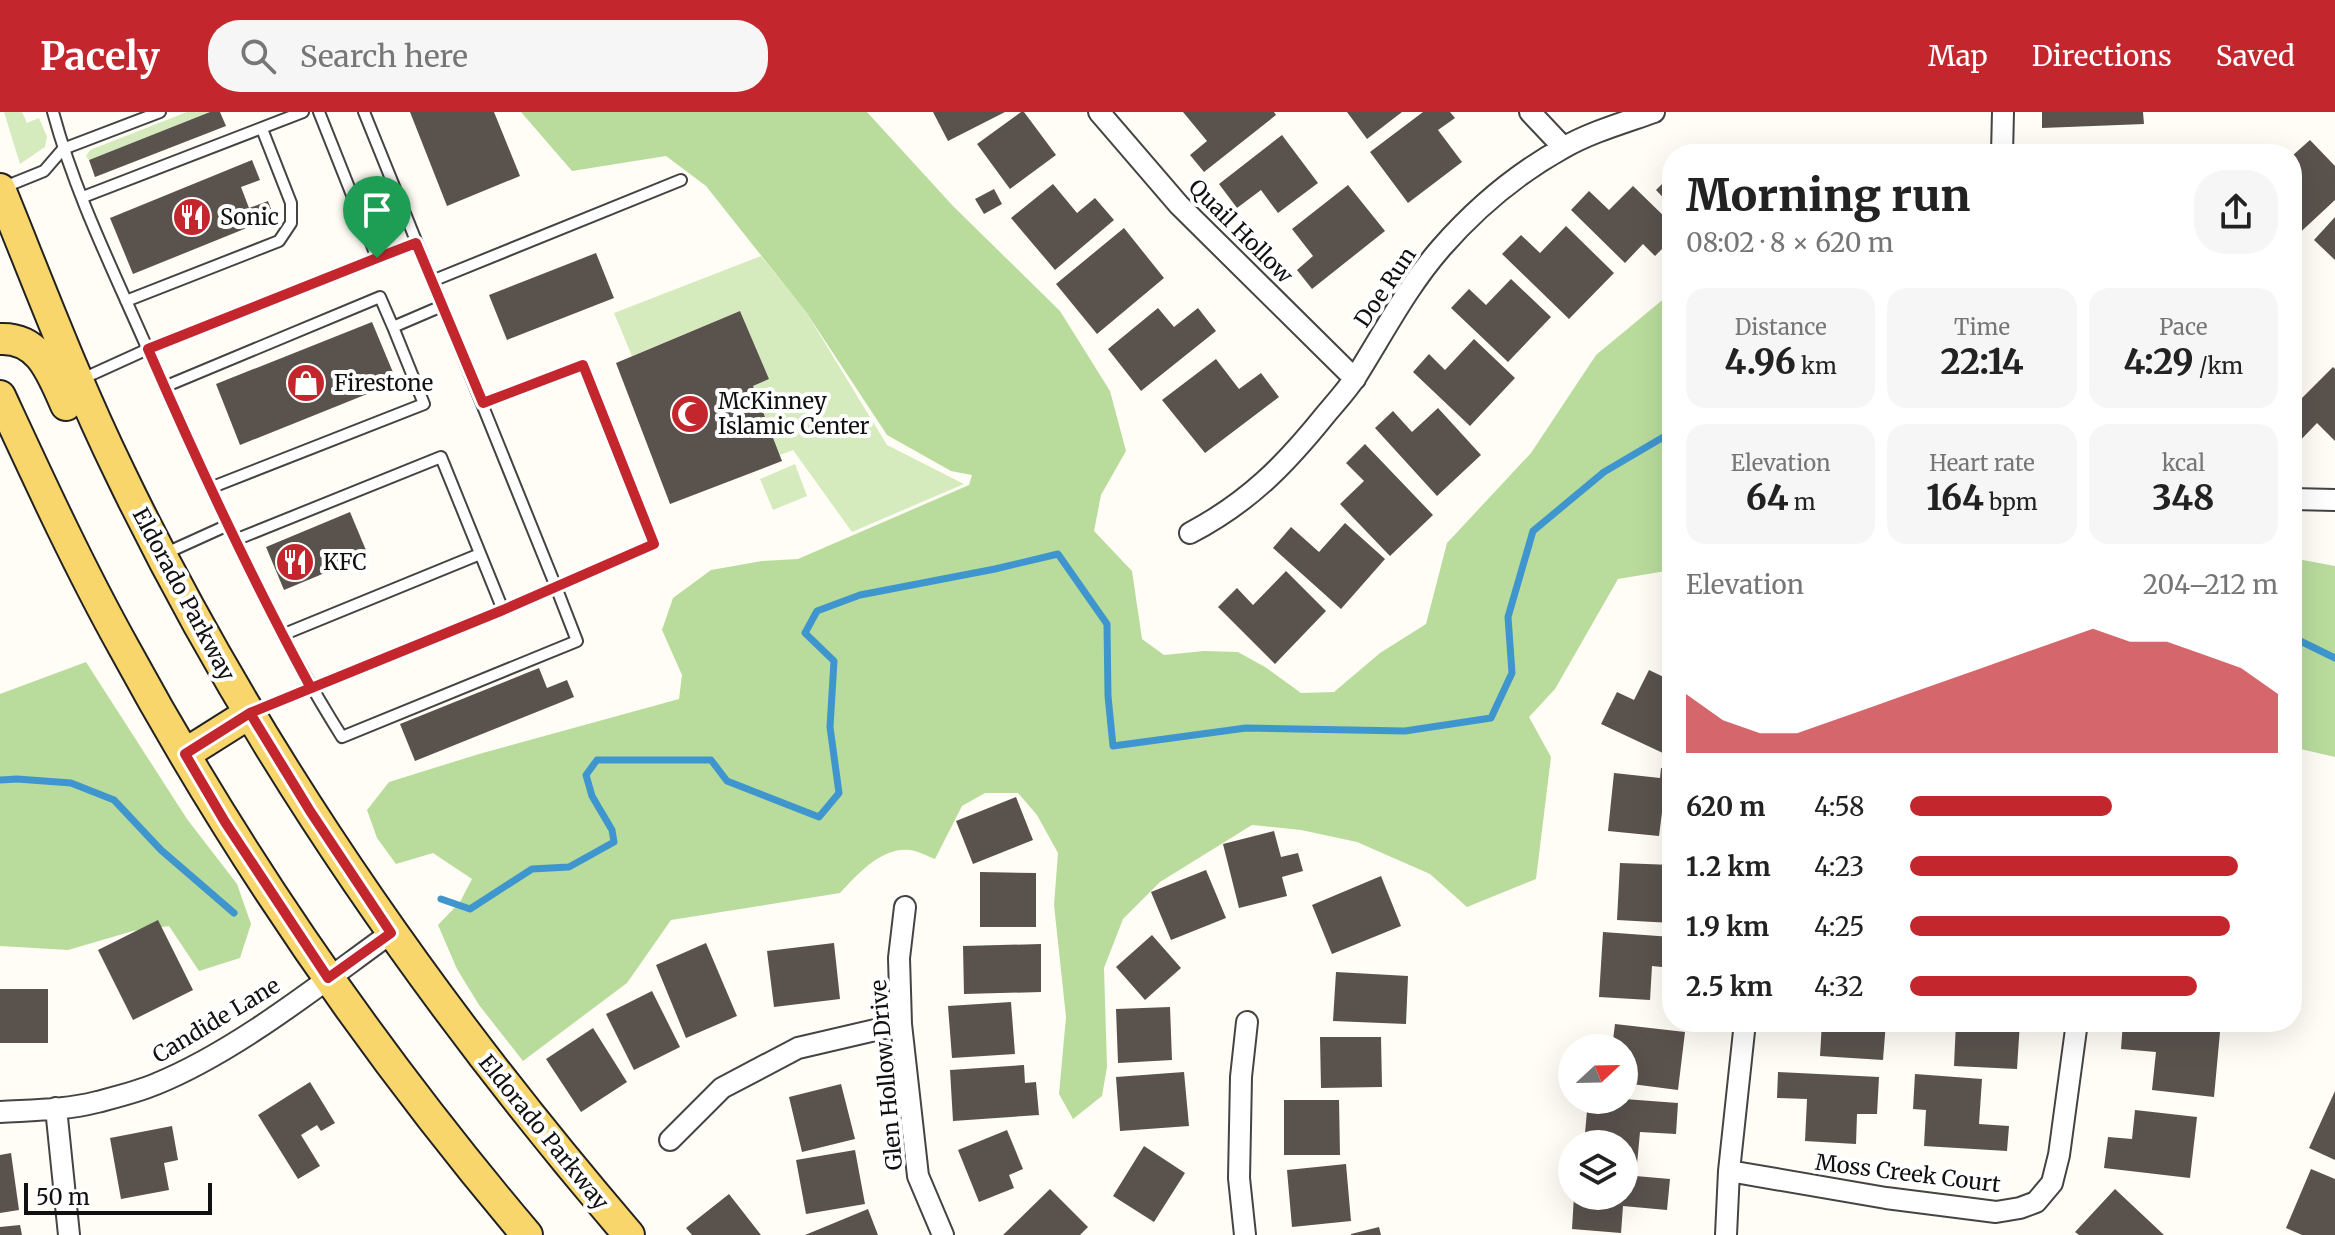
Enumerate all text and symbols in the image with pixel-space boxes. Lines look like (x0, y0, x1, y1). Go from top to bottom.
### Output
search box (208, 20, 768, 92)
text: Pacely (40, 33, 160, 80)
icon: search (236, 34, 280, 78)
text: Search here (300, 37, 468, 75)
text: Map (1928, 38, 1988, 74)
text: Directions (2032, 38, 2172, 74)
text: Saved (2216, 38, 2295, 74)
text: Morning run (1686, 168, 1970, 223)
button: share (2194, 170, 2278, 254)
street label: Quail Hollow (1183, 173, 1299, 289)
pin (343, 176, 411, 258)
icon: arrive (355, 188, 399, 232)
restaurant icon: Sonic (171, 196, 213, 238)
place label: Sonic (220, 203, 279, 231)
text: 08:02 · 8 × 620 m (1686, 226, 1894, 259)
street label: Doe Run (1348, 241, 1422, 332)
text: Distance (1735, 313, 1827, 341)
text: Time (1954, 313, 2010, 341)
text: Pace (2159, 313, 2207, 341)
text: 4.96 (1724, 341, 1796, 383)
text: 22:14 (1940, 341, 2024, 383)
text: 4:29 (2123, 341, 2194, 383)
text: km (1796, 352, 1837, 380)
text: /km (2194, 352, 2243, 380)
shop icon: Firestone (285, 362, 327, 404)
place label: Firestone (334, 369, 433, 397)
place label: McKinney Islamic Center (718, 387, 870, 440)
mosque icon: McKinney Islamic Center (669, 393, 711, 435)
text: Elevation (1731, 449, 1831, 477)
text: Heart rate (1929, 449, 2035, 477)
text: kcal (2162, 449, 2205, 477)
text: 64 (1746, 477, 1789, 519)
text: 164 (1926, 477, 1984, 519)
text: 348 (2152, 477, 2214, 519)
text: m (1789, 488, 1816, 516)
text: bpm (1984, 488, 2038, 516)
street label: Eldorado Parkway (127, 503, 241, 685)
restaurant icon: KFC (274, 541, 316, 583)
place label: KFC (323, 548, 367, 576)
text: Elevation (1686, 568, 1804, 601)
text: 204–212 m (2143, 568, 2278, 601)
text: 620 m (1686, 790, 1766, 823)
text: 4:58 (1814, 790, 1865, 823)
text: 1.2 km (1686, 850, 1771, 883)
text: 4:23 (1814, 850, 1864, 883)
text: 1.9 km (1686, 910, 1769, 943)
text: 4:25 (1814, 910, 1864, 943)
text: 2.5 km (1686, 970, 1773, 1003)
text: 4:32 (1814, 970, 1864, 1003)
street label: Candide Lane (147, 971, 285, 1069)
street label: Glen Hollow Drive (864, 979, 908, 1171)
north arrow (1558, 1034, 1638, 1114)
map controls (1558, 1034, 1638, 1210)
street label: Eldorado Parkway (473, 1049, 615, 1215)
button: layers (1558, 1130, 1638, 1210)
street label: Moss Creek Court (1814, 1148, 2003, 1198)
scale bar (24, 1179, 212, 1215)
text: 50 m (36, 1183, 90, 1211)

